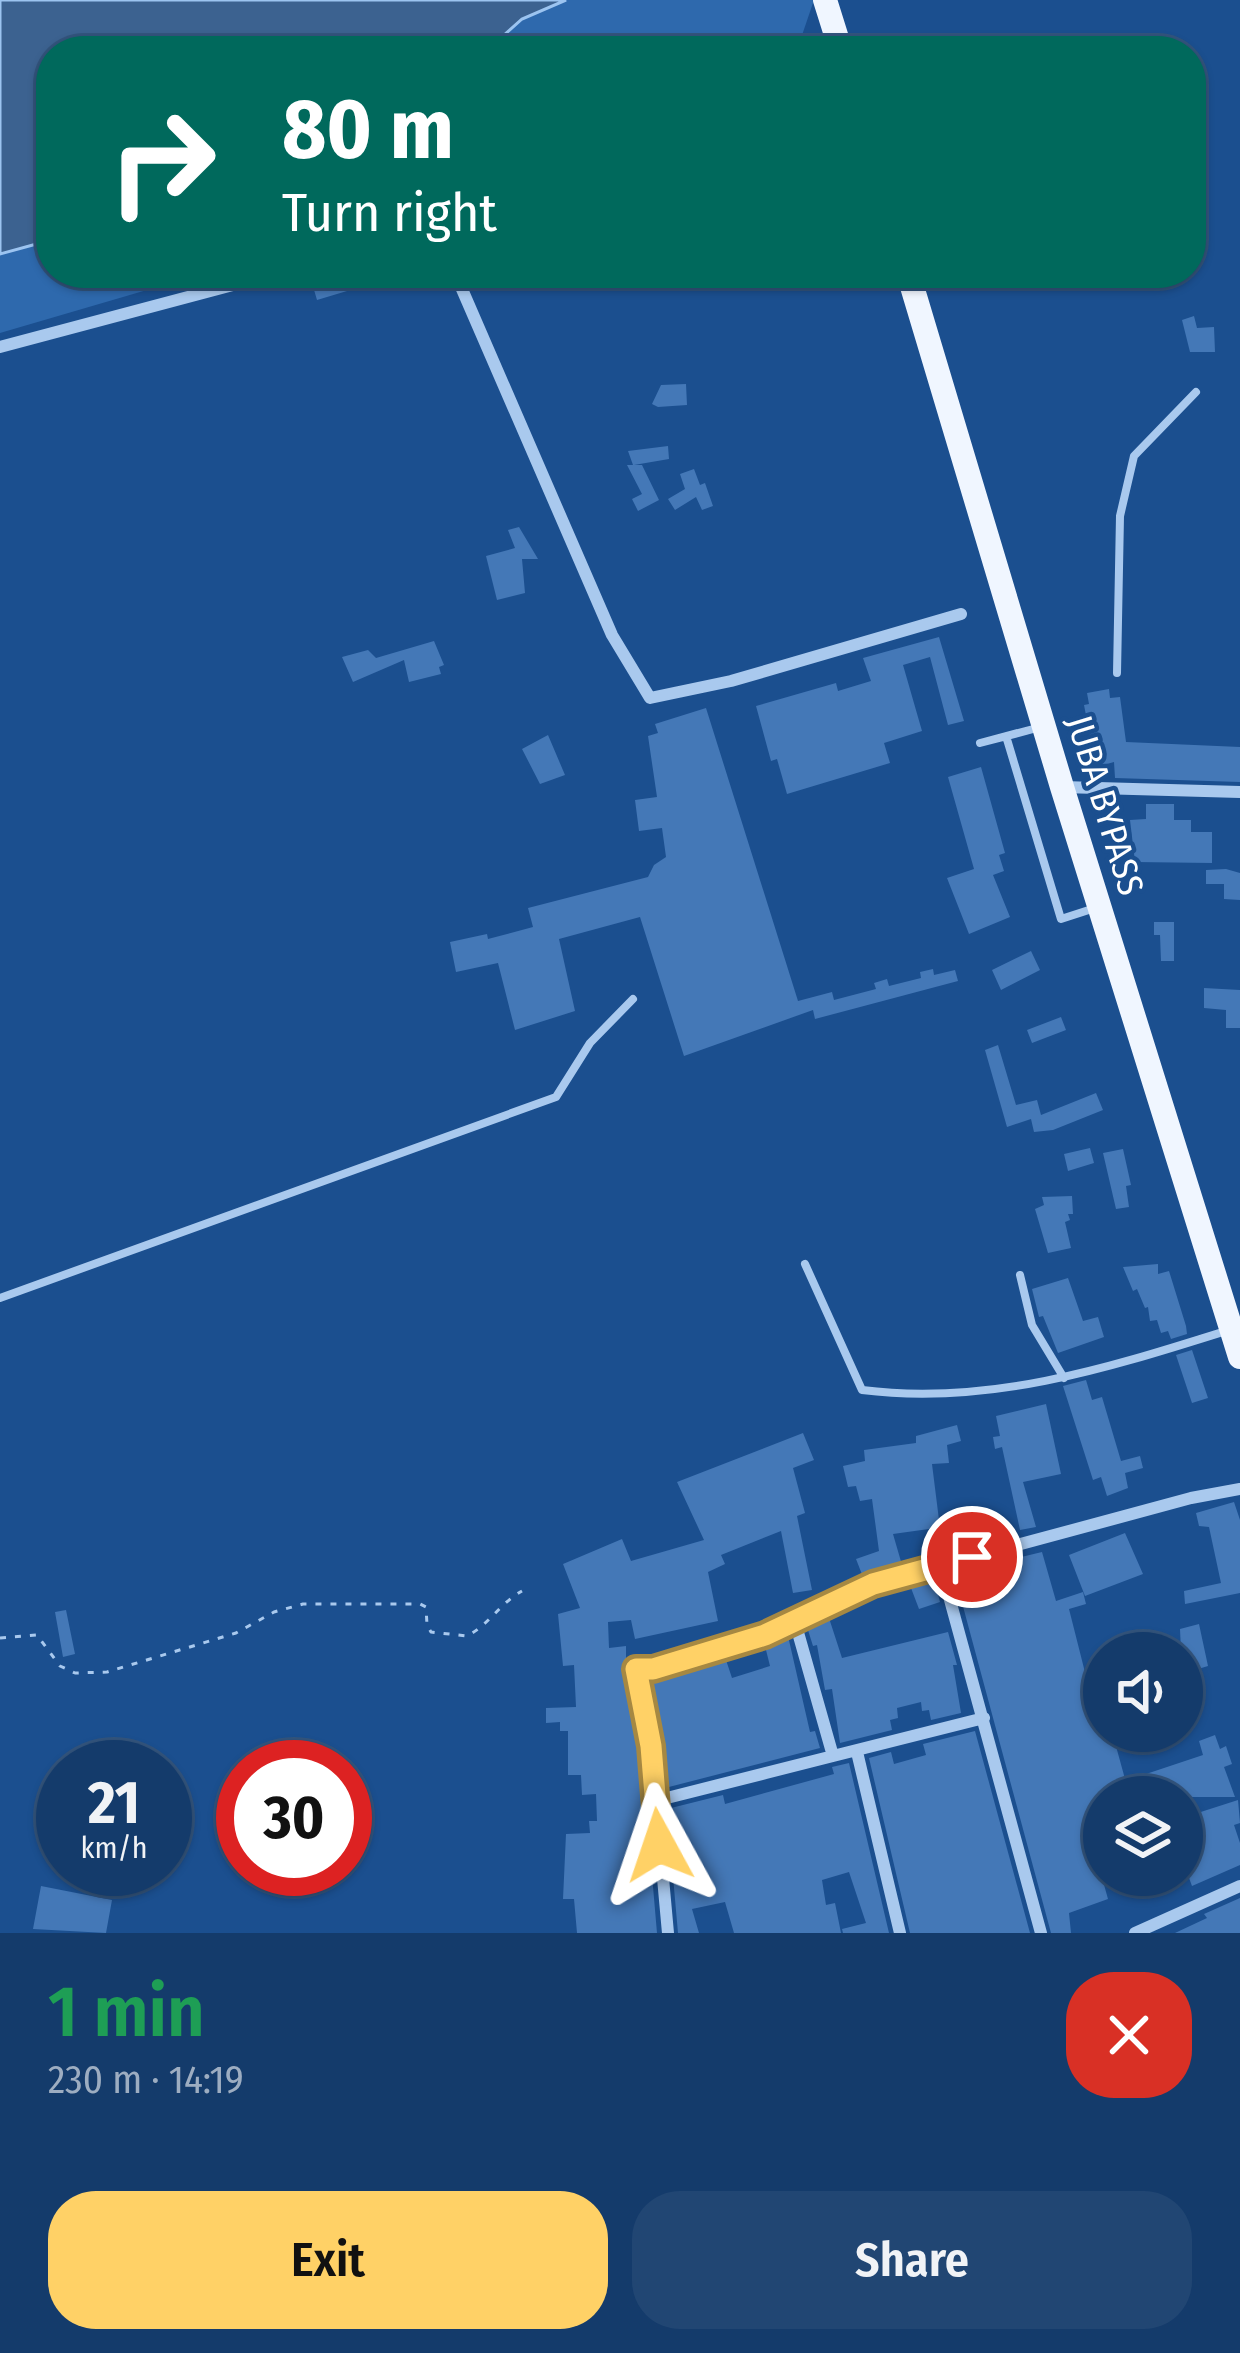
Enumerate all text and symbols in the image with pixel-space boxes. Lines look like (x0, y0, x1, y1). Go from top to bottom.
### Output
text: 80 m (282, 79, 454, 180)
icon: right (84, 84, 240, 240)
text: Turn right (282, 181, 497, 245)
street label: JUBA BYPASS (1057, 710, 1153, 900)
pin (921, 1506, 1023, 1608)
icon: arrive (939, 1524, 1005, 1590)
map controls (1083, 1632, 1203, 1896)
button: sound (1083, 1632, 1203, 1752)
speed limit sign: 30 (216, 1740, 372, 1896)
text: 21 (88, 1767, 140, 1839)
button: layers (1083, 1776, 1203, 1896)
position arrow (596, 1782, 722, 1908)
text: km/h (81, 1830, 147, 1866)
text: 1 min (48, 1969, 205, 2055)
button: close (1066, 1972, 1192, 2098)
text: 230 m · 14:19 (48, 2057, 244, 2103)
button: Exit (48, 2191, 608, 2329)
button: Share (632, 2191, 1192, 2329)

